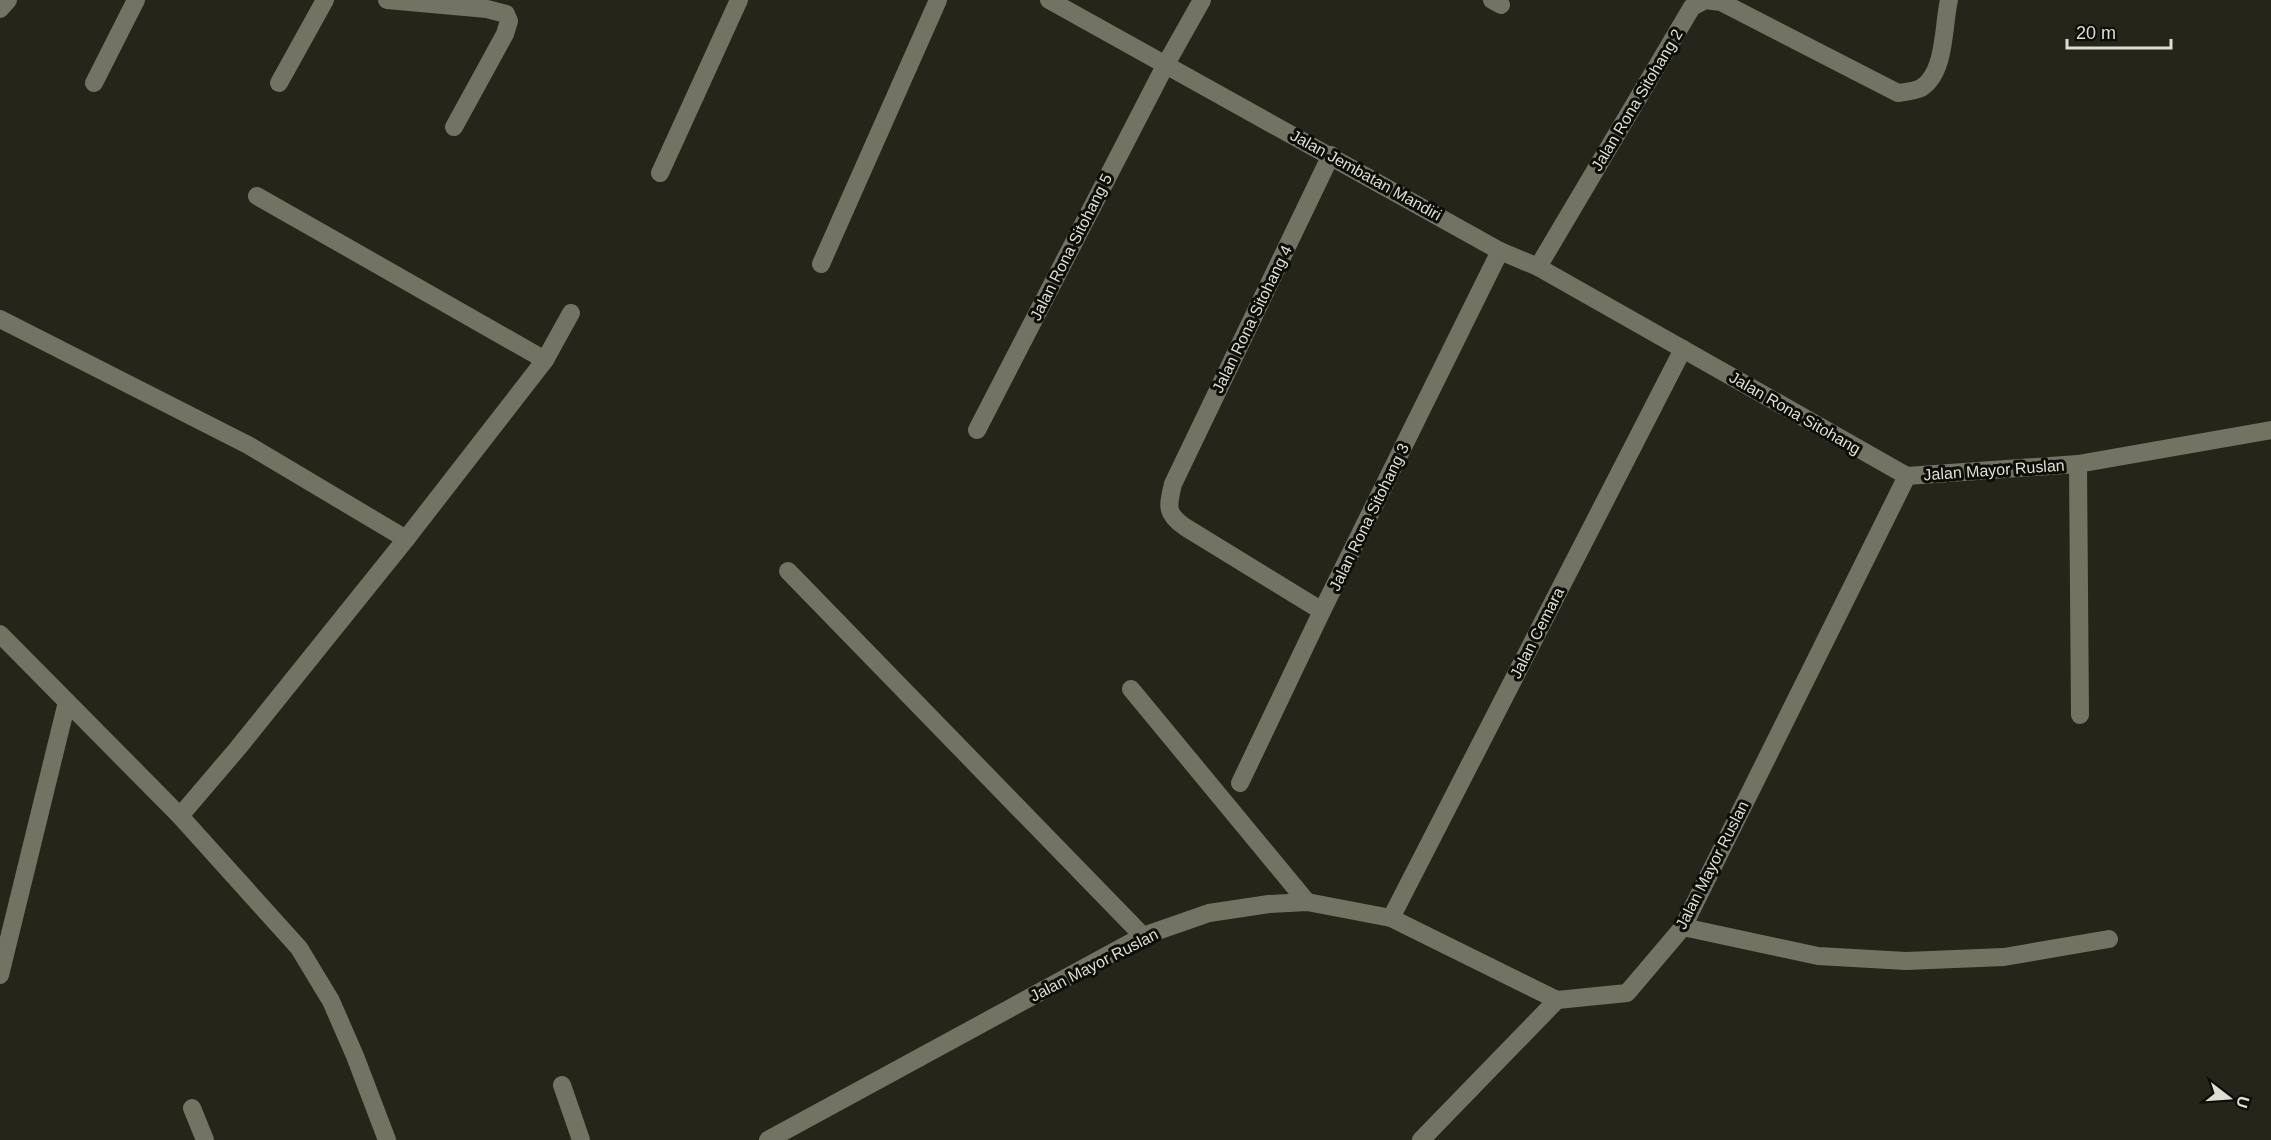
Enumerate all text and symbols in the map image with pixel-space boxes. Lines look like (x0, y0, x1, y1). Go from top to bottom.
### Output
scale bar (2067, 12, 2170, 50)
text: 20 m (2076, 23, 2116, 43)
street label: Jalan Rona Sitohang 2 (1588, 26, 1686, 174)
street label: Jalan Jembatan Mandiri (1288, 126, 1444, 224)
street label: Jalan Rona Sitohang 5 (1027, 171, 1115, 323)
street label: Jalan Rona Sitohang 4 (1209, 242, 1295, 395)
street label: Jalan Rona Sitohang (1726, 368, 1864, 458)
street label: Jalan Rona Sitohang 3 (1326, 440, 1412, 593)
street label: Jalan Mayor Ruslan (1923, 457, 2065, 483)
street label: Jalan Cemara (1507, 585, 1567, 681)
street label: Jalan Mayor Ruslan (1672, 798, 1752, 932)
street label: Jalan Mayor Ruslan (1027, 925, 1161, 1005)
north arrow (2199, 1068, 2259, 1128)
text: U (2233, 1094, 2253, 1110)

